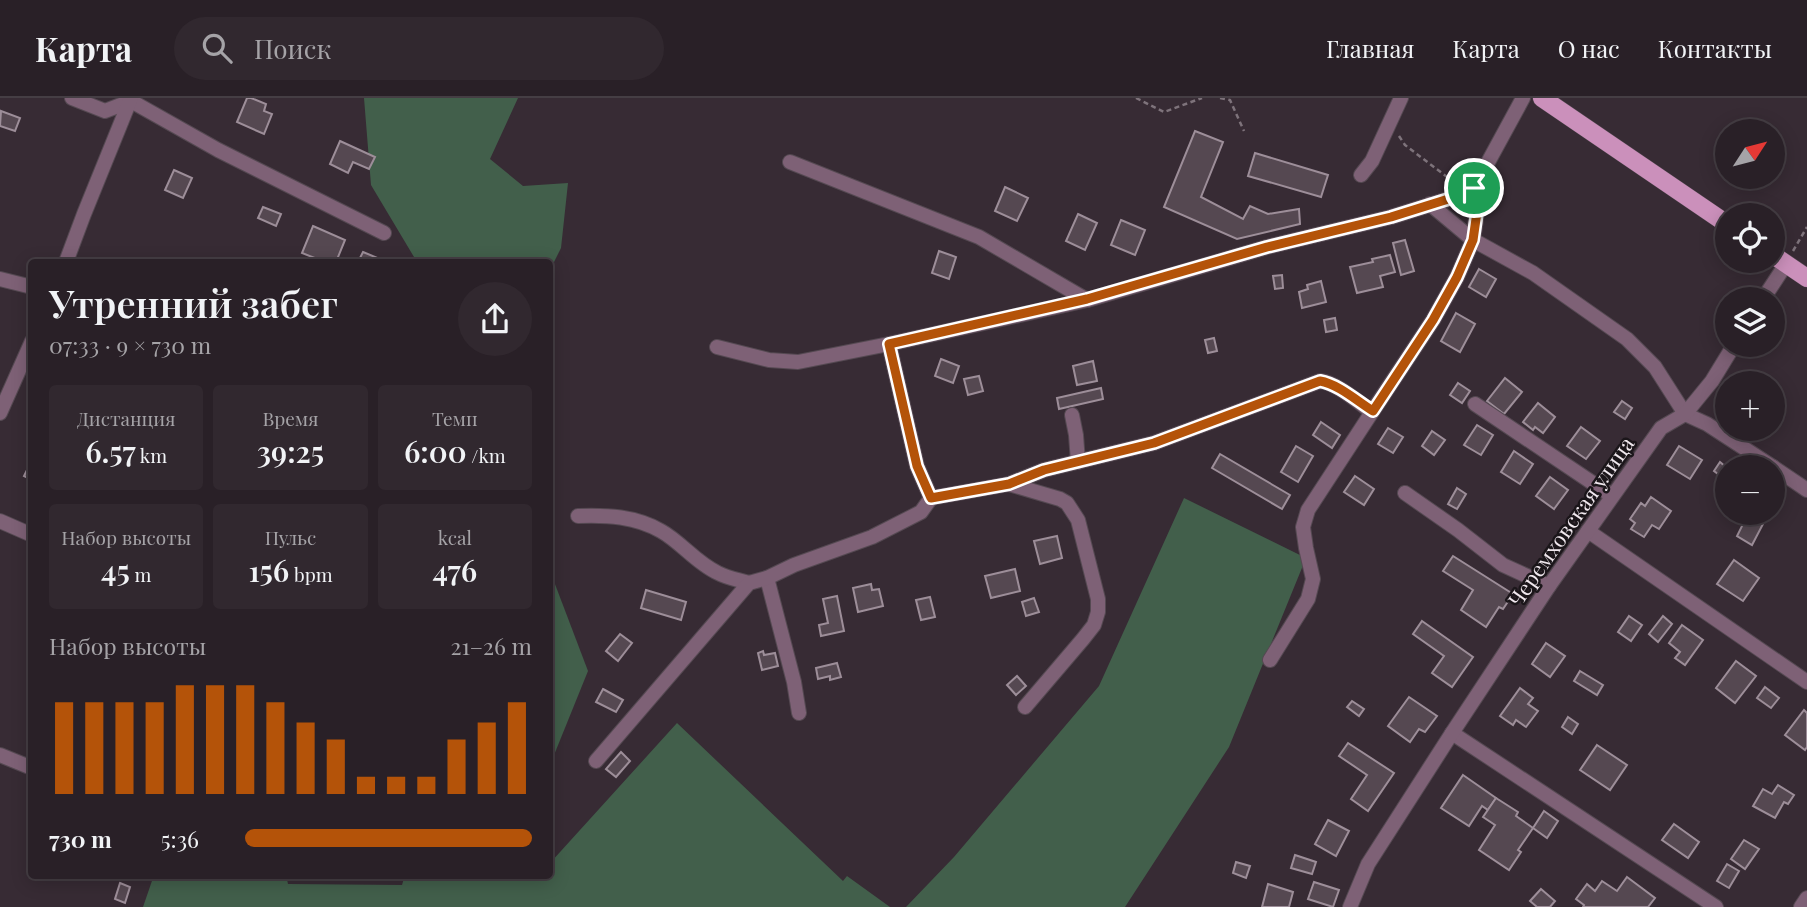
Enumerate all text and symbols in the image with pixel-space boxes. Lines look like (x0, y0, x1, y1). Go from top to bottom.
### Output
search box (174, 17, 664, 80)
text: Карта (35, 26, 132, 70)
icon: search (198, 29, 236, 67)
text: Поиск (254, 31, 331, 66)
text: Главная (1326, 32, 1414, 64)
text: Карта (1452, 32, 1520, 64)
text: О нас (1558, 32, 1620, 64)
text: Контакты (1658, 32, 1772, 64)
north arrow (1715, 119, 1785, 189)
map controls (1715, 119, 1785, 525)
pin (1444, 158, 1504, 218)
icon: arrive (1455, 169, 1493, 207)
button: locate (1715, 203, 1785, 273)
text: Утренний забег (49, 277, 338, 328)
button: share (458, 282, 532, 356)
button: layers (1715, 287, 1785, 357)
text: 07:33 · 9 × 730 m (49, 329, 211, 360)
button: + (1715, 371, 1785, 441)
text: Дистанция (77, 405, 175, 431)
text: Время (262, 405, 319, 431)
text: Темп (432, 405, 478, 431)
street label: Черемховская улица (1501, 430, 1640, 612)
text: 6.57 (85, 431, 136, 471)
text: 39:25 (257, 431, 324, 471)
text: 6:00 (404, 431, 467, 471)
text: km (136, 442, 167, 468)
text: /km (467, 442, 506, 468)
button: − (1715, 455, 1785, 525)
text: Набор высоты (61, 524, 191, 550)
text: Пульс (265, 524, 316, 550)
text: kcal (438, 524, 472, 550)
text: 45 (101, 550, 130, 590)
text: 156 (248, 550, 289, 590)
text: 476 (432, 550, 477, 590)
text: m (130, 561, 151, 587)
text: bpm (289, 561, 333, 587)
text: Набор высоты (49, 630, 206, 661)
text: 21–26 m (451, 630, 532, 661)
text: 730 m (49, 823, 112, 854)
text: 5:36 (161, 823, 199, 854)

